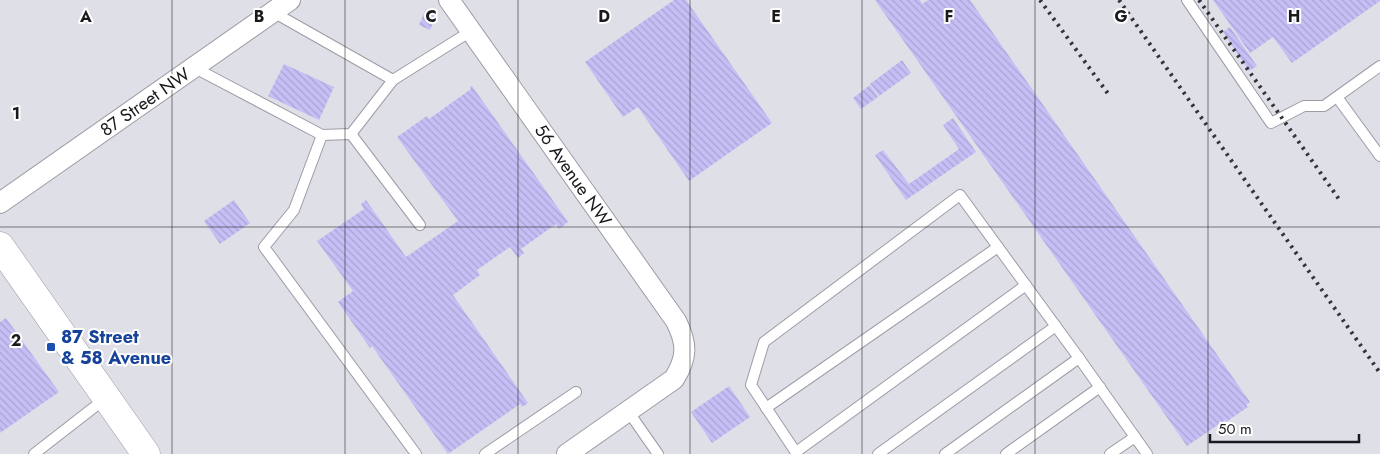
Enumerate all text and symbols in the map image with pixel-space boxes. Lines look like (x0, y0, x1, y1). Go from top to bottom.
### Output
text: A (79, 5, 92, 28)
text: B (254, 5, 264, 28)
text: C (425, 5, 437, 28)
text: D (598, 5, 610, 28)
text: E (771, 5, 781, 28)
text: F (945, 5, 953, 28)
text: G (1114, 5, 1128, 28)
text: H (1288, 5, 1300, 28)
street label: 87 Street NW (95, 61, 195, 143)
text: 1 (12, 102, 20, 125)
street label: 56 Avenue NW (528, 119, 618, 231)
place label: 87 Street & 58 Avenue (61, 324, 171, 371)
text: 2 (11, 329, 21, 352)
marker: 87 Street & 58 Avenue (45, 341, 57, 353)
scale bar (1210, 412, 1359, 444)
text: 50 m (1218, 418, 1252, 440)

